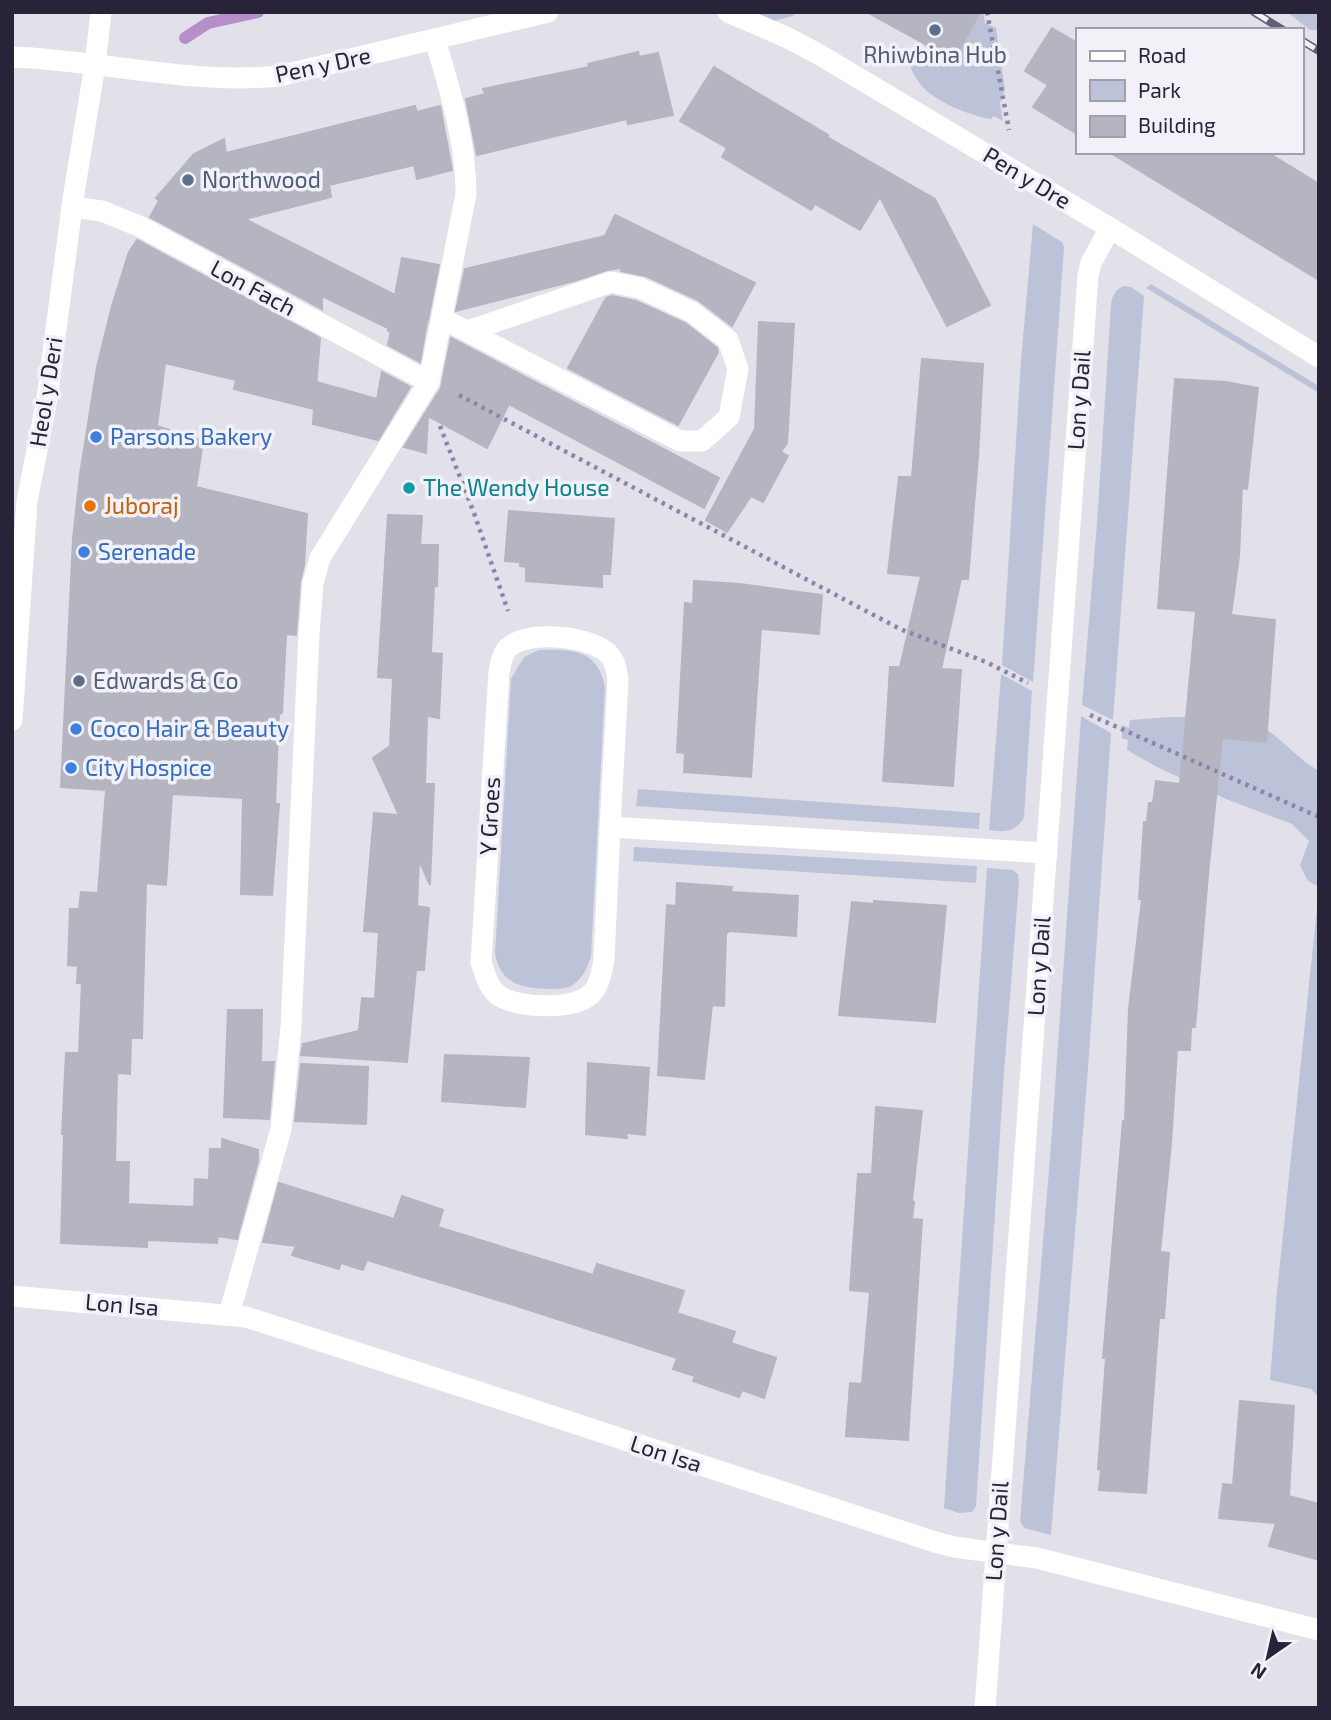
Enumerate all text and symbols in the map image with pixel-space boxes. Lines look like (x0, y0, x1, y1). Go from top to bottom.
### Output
marker: Rhiwbina Hub (927, 22, 943, 38)
legend (1076, 28, 1303, 154)
street label: Pen y Dre (272, 40, 373, 88)
place label: Rhiwbina Hub (863, 40, 1007, 68)
text: Road (1138, 42, 1186, 67)
text: Park (1138, 77, 1181, 102)
text: Building (1138, 112, 1216, 137)
street label: Pen y Dre (979, 140, 1076, 214)
place label: Northwood (202, 165, 321, 193)
marker: Northwood (180, 172, 196, 188)
street label: Lon Fach (206, 253, 301, 321)
street label: Heol y Deri (23, 335, 68, 449)
street label: Lon y Dail (1061, 349, 1095, 451)
place label: Parsons Bakery (110, 422, 272, 450)
marker: Parsons Bakery (88, 429, 104, 445)
place label: The Wendy House (423, 473, 610, 501)
marker: The Wendy House (401, 480, 417, 496)
place label: Juboraj (104, 491, 179, 519)
marker: Juboraj (82, 498, 98, 514)
place label: Serenade (98, 537, 196, 565)
marker: Serenade (76, 544, 92, 560)
place label: Edwards & Co (93, 666, 239, 694)
marker: Edwards & Co (71, 673, 87, 689)
place label: Coco Hair & Beauty (90, 714, 289, 742)
marker: Coco Hair & Beauty (68, 721, 84, 737)
place label: City Hospice (85, 753, 212, 781)
marker: City Hospice (63, 760, 79, 776)
street label: Y Groes (473, 776, 505, 856)
street label: Lon y Dail (1021, 915, 1055, 1017)
street label: Lon Isa (84, 1287, 160, 1321)
street label: Lon Isa (627, 1428, 706, 1478)
street label: Lon y Dail (979, 1480, 1013, 1582)
north arrow (1233, 1622, 1303, 1692)
text: N (1246, 1658, 1270, 1685)

